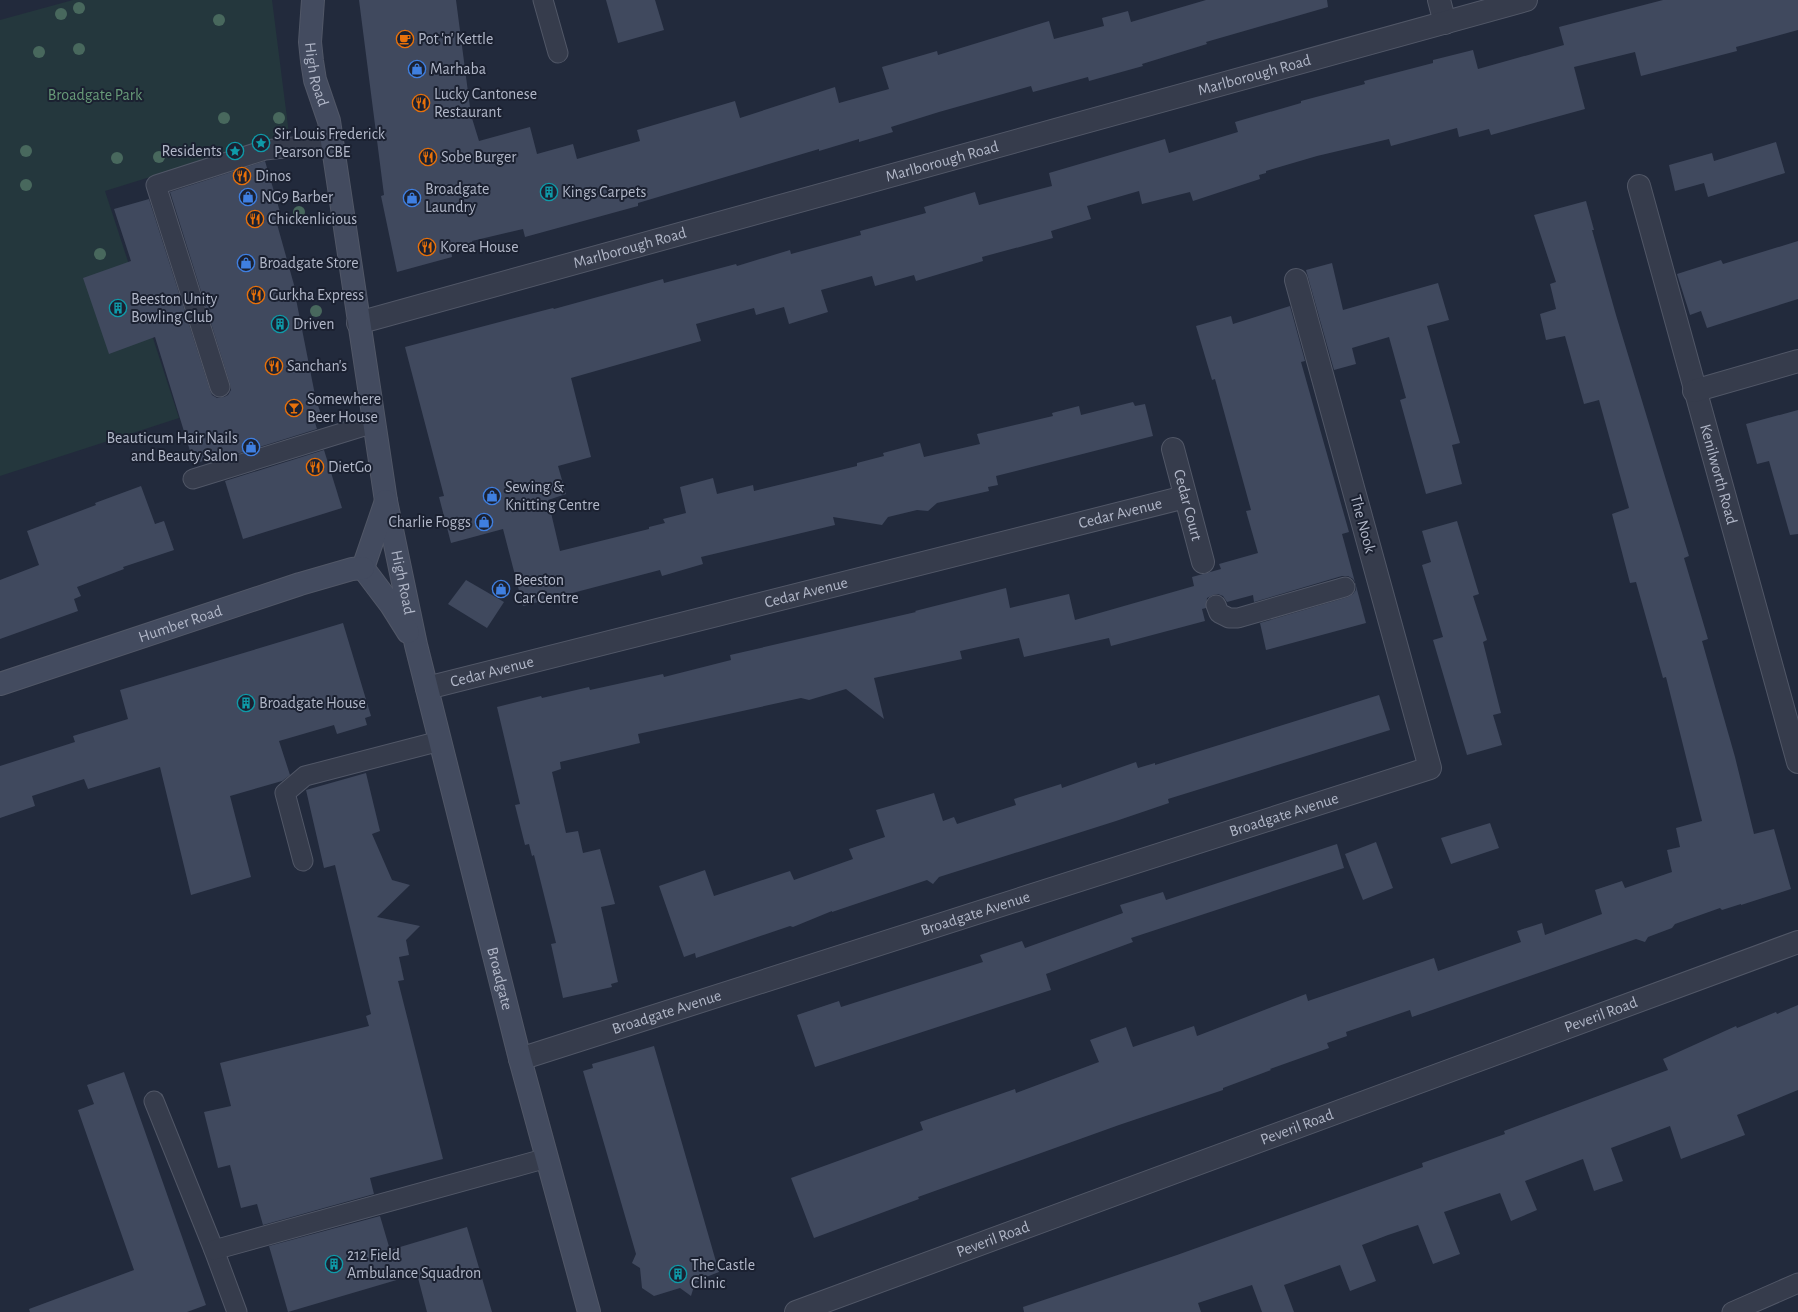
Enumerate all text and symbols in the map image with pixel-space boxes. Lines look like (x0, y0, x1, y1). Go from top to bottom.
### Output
cafe icon: Pot 'n' Kettle (395, 29, 415, 49)
place label: Pot 'n' Kettle (418, 31, 493, 47)
street label: High Road (302, 41, 331, 108)
street label: Marlborough Road (1196, 52, 1313, 98)
shop icon: Marhaba (407, 59, 427, 79)
place label: Marhaba (430, 61, 486, 77)
place label: Lucky Cantonese Restaurant (434, 86, 537, 120)
park label: Broadgate Park (48, 87, 143, 103)
restaurant icon: Lucky Cantonese Restaurant (411, 93, 431, 113)
place label: Sir Louis Frederick Pearson CBE (274, 126, 386, 160)
place icon: Sir Louis Frederick Pearson CBE (251, 133, 271, 153)
street label: Marlborough Road (884, 138, 1000, 185)
place icon: Residents (225, 141, 245, 161)
place label: Residents (162, 143, 222, 159)
restaurant icon: Sobe Burger (418, 147, 438, 167)
place label: Sobe Burger (441, 149, 517, 165)
restaurant icon: Dinos (232, 166, 252, 186)
place label: Dinos (255, 168, 291, 184)
place label: Broadgate Laundry (425, 181, 489, 216)
building icon: Kings Carpets (539, 182, 559, 202)
place label: Kings Carpets (562, 184, 647, 200)
shop icon: NG9 Barber (238, 187, 258, 207)
shop icon: Broadgate Laundry (402, 188, 422, 208)
place label: NG9 Barber (261, 189, 334, 205)
restaurant icon: Chickenlicious (245, 209, 265, 229)
place label: Chickenlicious (268, 211, 357, 227)
street label: Marlborough Road (571, 225, 688, 271)
restaurant icon: Korea House (417, 237, 437, 257)
place label: Korea House (440, 239, 519, 255)
shop icon: Broadgate Store (236, 253, 256, 273)
place label: Broadgate Store (259, 255, 359, 271)
restaurant icon: Gurkha Express (246, 285, 266, 305)
place label: Gurkha Express (269, 287, 364, 303)
place label: Beeston Unity Bowling Club (131, 291, 218, 325)
building icon: Beeston Unity Bowling Club (108, 298, 128, 318)
building icon: Driven (270, 314, 290, 334)
place label: Driven (293, 316, 335, 332)
restaurant icon: Sanchan's (264, 356, 284, 376)
place label: Sanchan's (287, 358, 347, 374)
place label: Somewhere Beer House (307, 391, 381, 425)
bar icon: Somewhere Beer House (284, 398, 304, 418)
street label: Kenilworth Road (1697, 422, 1740, 526)
place label: Beauticum Hair Nails and Beauty Salon (107, 430, 238, 465)
shop icon: Beauticum Hair Nails and Beauty Salon (241, 437, 261, 457)
restaurant icon: DietGo (305, 457, 325, 477)
place label: DietGo (328, 459, 372, 475)
street label: Cedar Court (1171, 468, 1205, 542)
place label: Sewing & Knitting Centre (505, 479, 600, 513)
shop icon: Sewing & Knitting Centre (482, 486, 502, 506)
street label: The Nook (1348, 493, 1379, 556)
street label: Cedar Avenue (1077, 495, 1164, 531)
shop icon: Charlie Foggs (474, 512, 494, 532)
place label: Charlie Foggs (388, 514, 471, 530)
street label: High Road (388, 549, 417, 616)
place label: Beeston Car Centre (514, 572, 579, 606)
street label: Cedar Avenue (763, 574, 850, 611)
shop icon: Beeston Car Centre (491, 579, 511, 599)
street label: Humber Road (136, 603, 224, 645)
street label: Cedar Avenue (449, 653, 535, 690)
building icon: Broadgate House (236, 693, 256, 713)
place label: Broadgate House (259, 695, 366, 711)
street label: Broadgate Avenue (1227, 790, 1341, 840)
street label: Broadgate Avenue (919, 888, 1032, 938)
street label: Broadgate (484, 945, 515, 1012)
street label: Broadgate Avenue (610, 987, 723, 1037)
street label: Peveril Road (1562, 994, 1640, 1036)
street label: Peveril Road (1258, 1106, 1336, 1148)
street label: Peveril Road (954, 1219, 1032, 1260)
place label: 212 Field Ambulance Squadron (347, 1247, 481, 1281)
building icon: 212 Field Ambulance Squadron (324, 1254, 344, 1274)
place label: The Castle Clinic (691, 1257, 755, 1291)
building icon: The Castle Clinic (668, 1264, 688, 1284)

